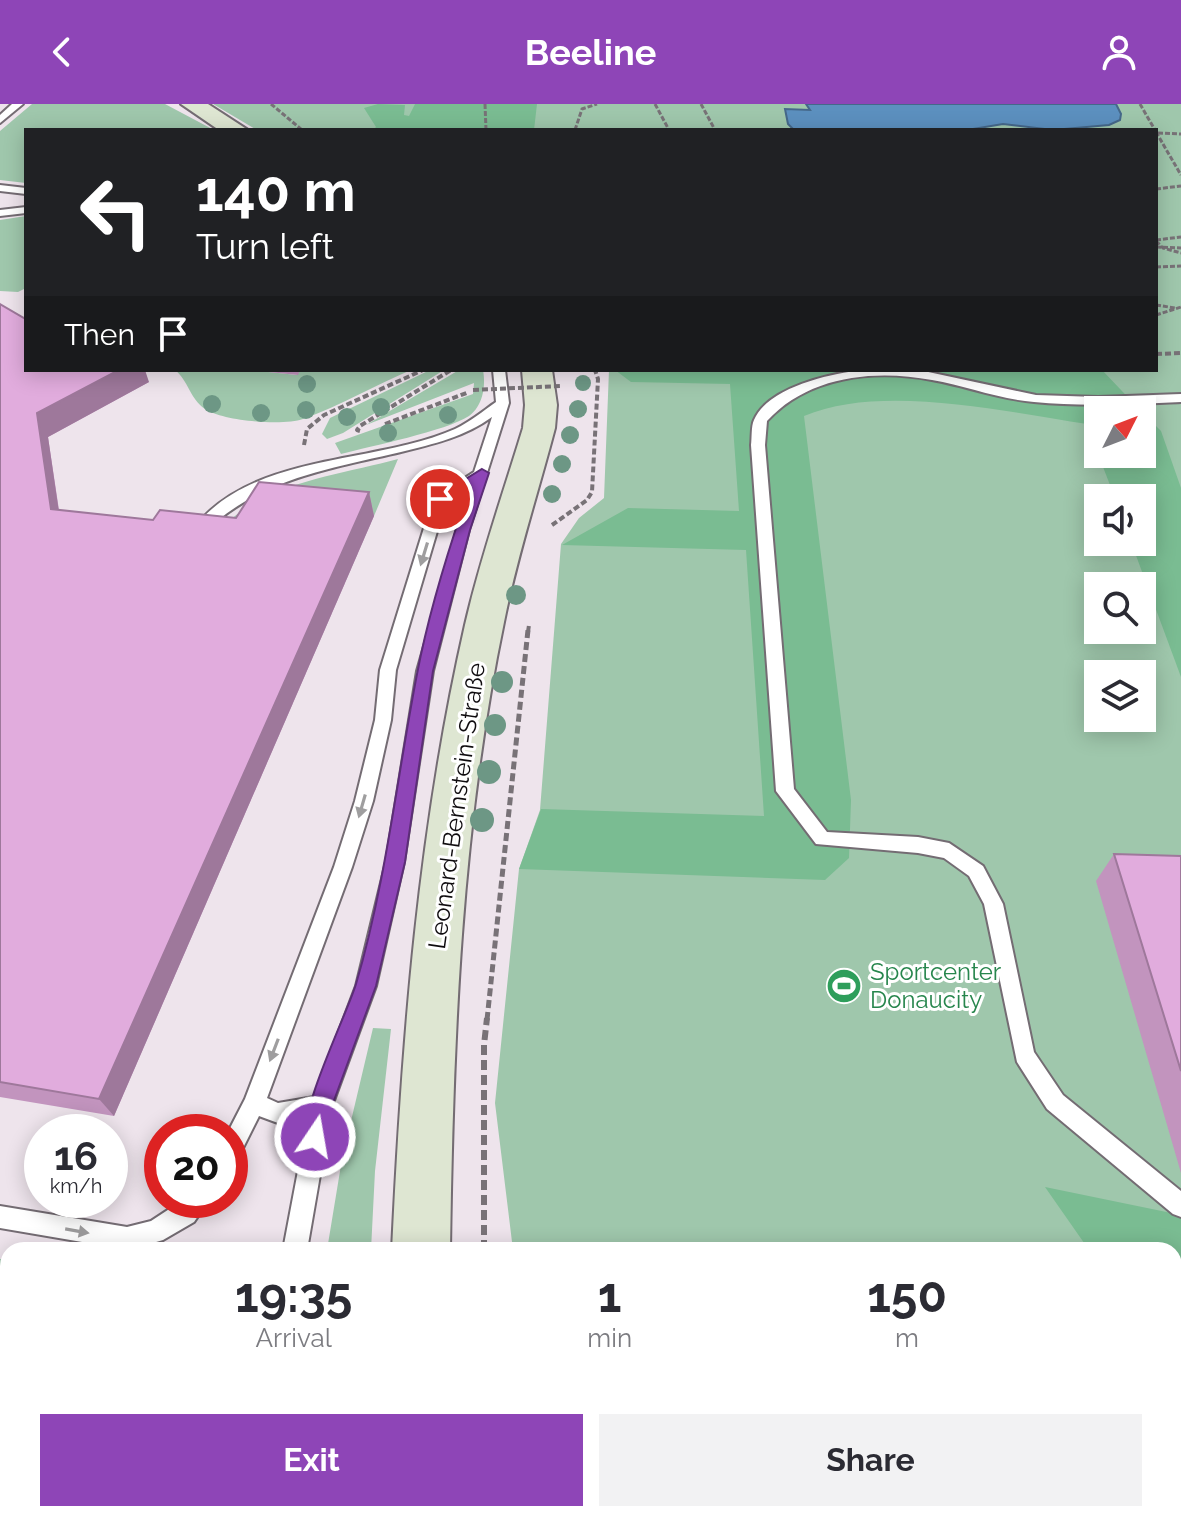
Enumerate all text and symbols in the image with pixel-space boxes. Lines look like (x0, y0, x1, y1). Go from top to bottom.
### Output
icon: back (40, 30, 84, 74)
icon: person (1097, 30, 1141, 74)
text: Beeline (525, 31, 656, 73)
text: 140 m (196, 158, 356, 224)
icon: left (64, 160, 168, 264)
text: Turn left (196, 225, 334, 267)
icon: arrive (151, 312, 195, 356)
text: Then (64, 317, 135, 352)
north arrow (1084, 396, 1156, 468)
map controls (1084, 396, 1156, 732)
pin (406, 465, 474, 533)
icon: arrive (418, 477, 462, 521)
button: sound (1084, 484, 1156, 556)
one-way arrow (417, 542, 429, 566)
button: search (1084, 572, 1156, 644)
button: layers (1084, 660, 1156, 732)
street label: Leonard-Bernstein-Straße (422, 661, 491, 951)
one-way arrow (355, 794, 368, 818)
place label: Sportcenter Donaucity (870, 957, 1002, 1014)
sports icon: Sportcenter Donaucity (825, 967, 863, 1005)
one-way arrow (267, 1039, 280, 1063)
position arrow (273, 1095, 357, 1179)
speed limit sign: 20 (144, 1114, 248, 1218)
text: 16 (54, 1132, 98, 1179)
text: km/h (50, 1174, 102, 1198)
one-way arrow (65, 1225, 90, 1237)
text: 19:35 (235, 1267, 352, 1323)
text: 1 (598, 1267, 622, 1323)
text: 150 (867, 1267, 947, 1323)
text: Arrival (256, 1323, 332, 1353)
text: min (587, 1323, 632, 1353)
text: m (895, 1323, 919, 1353)
button: Exit (40, 1414, 583, 1506)
button: Share (599, 1414, 1142, 1506)

